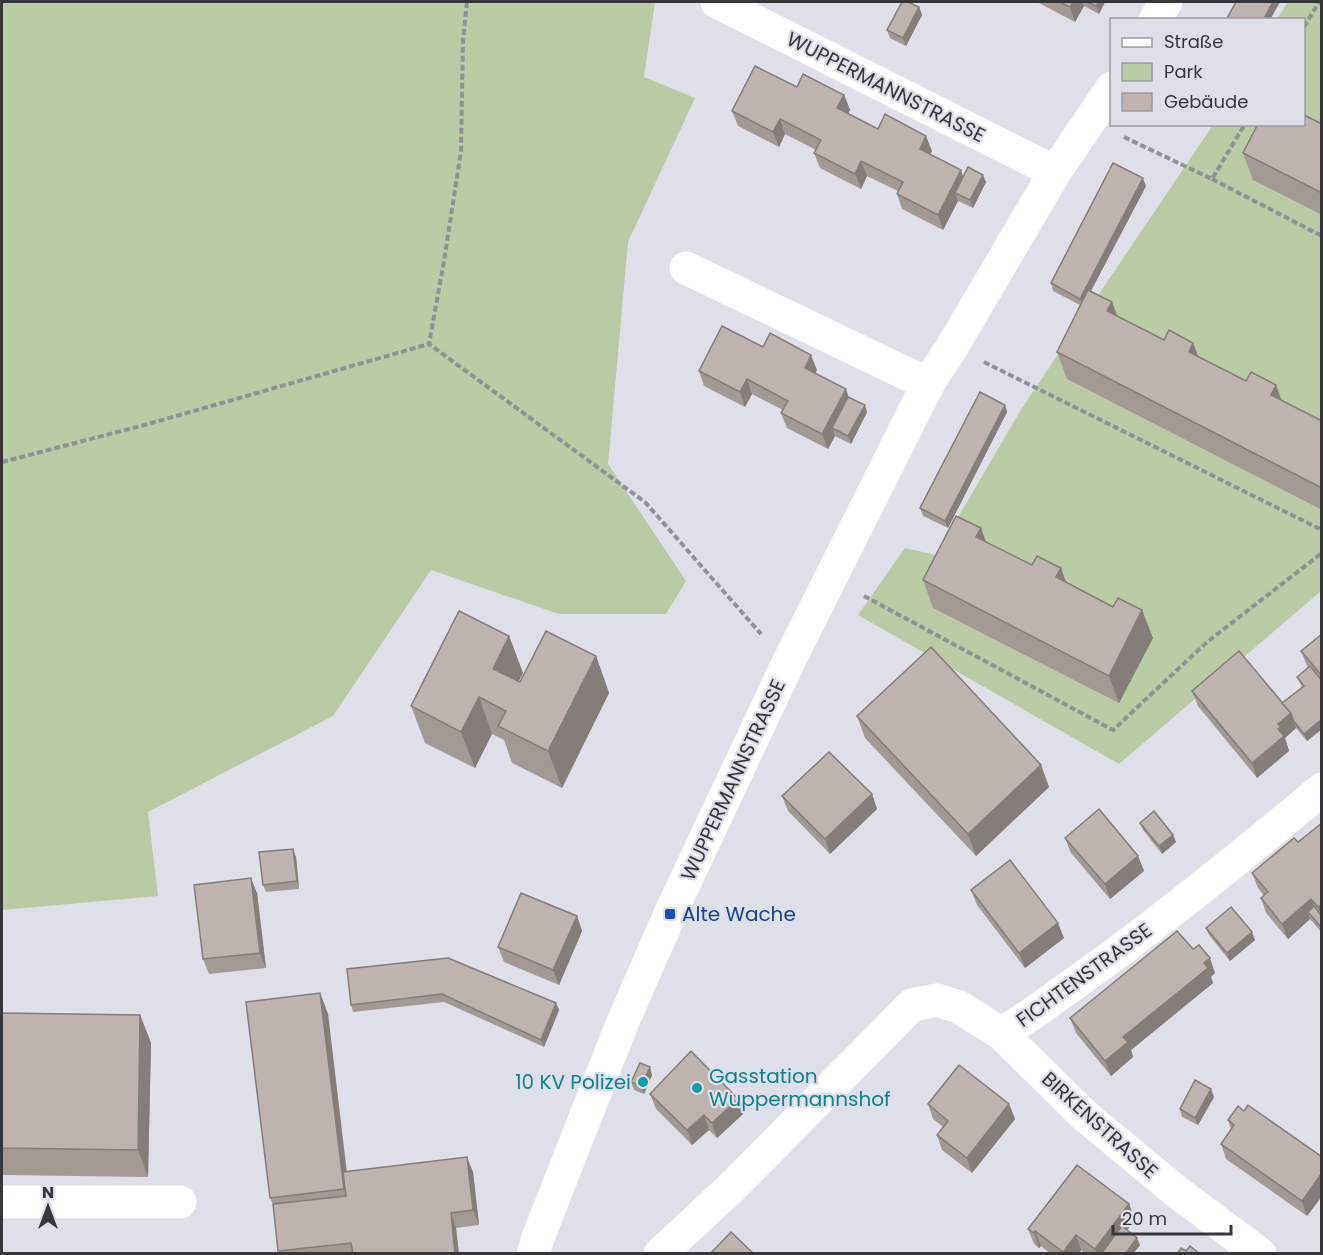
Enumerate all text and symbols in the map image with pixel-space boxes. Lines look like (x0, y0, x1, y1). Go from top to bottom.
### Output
legend (1110, 18, 1305, 126)
street label: WUPPERMANNSTRASSE (782, 25, 990, 149)
text: Straße (1164, 29, 1223, 54)
text: Park (1164, 59, 1203, 84)
text: Gebäude (1164, 89, 1248, 114)
street label: WUPPERMANNSTRASSE (674, 675, 792, 885)
place label: Alte Wache (682, 900, 796, 928)
marker: Alte Wache (663, 907, 677, 921)
street label: FICHTENSTRASSE (1010, 916, 1158, 1034)
place label: Gasstation Wuppermannshof (709, 1062, 891, 1113)
street label: BIRKENSTRASSE (1036, 1065, 1164, 1185)
place label: 10 KV Polizei (515, 1068, 631, 1096)
marker: 10 KV Polizei (636, 1075, 650, 1089)
marker: Gasstation Wuppermannshof (690, 1081, 704, 1095)
north arrow (18, 1177, 78, 1237)
text: N (42, 1181, 54, 1204)
scale bar (1113, 1198, 1232, 1236)
text: 20 m (1122, 1206, 1167, 1231)

